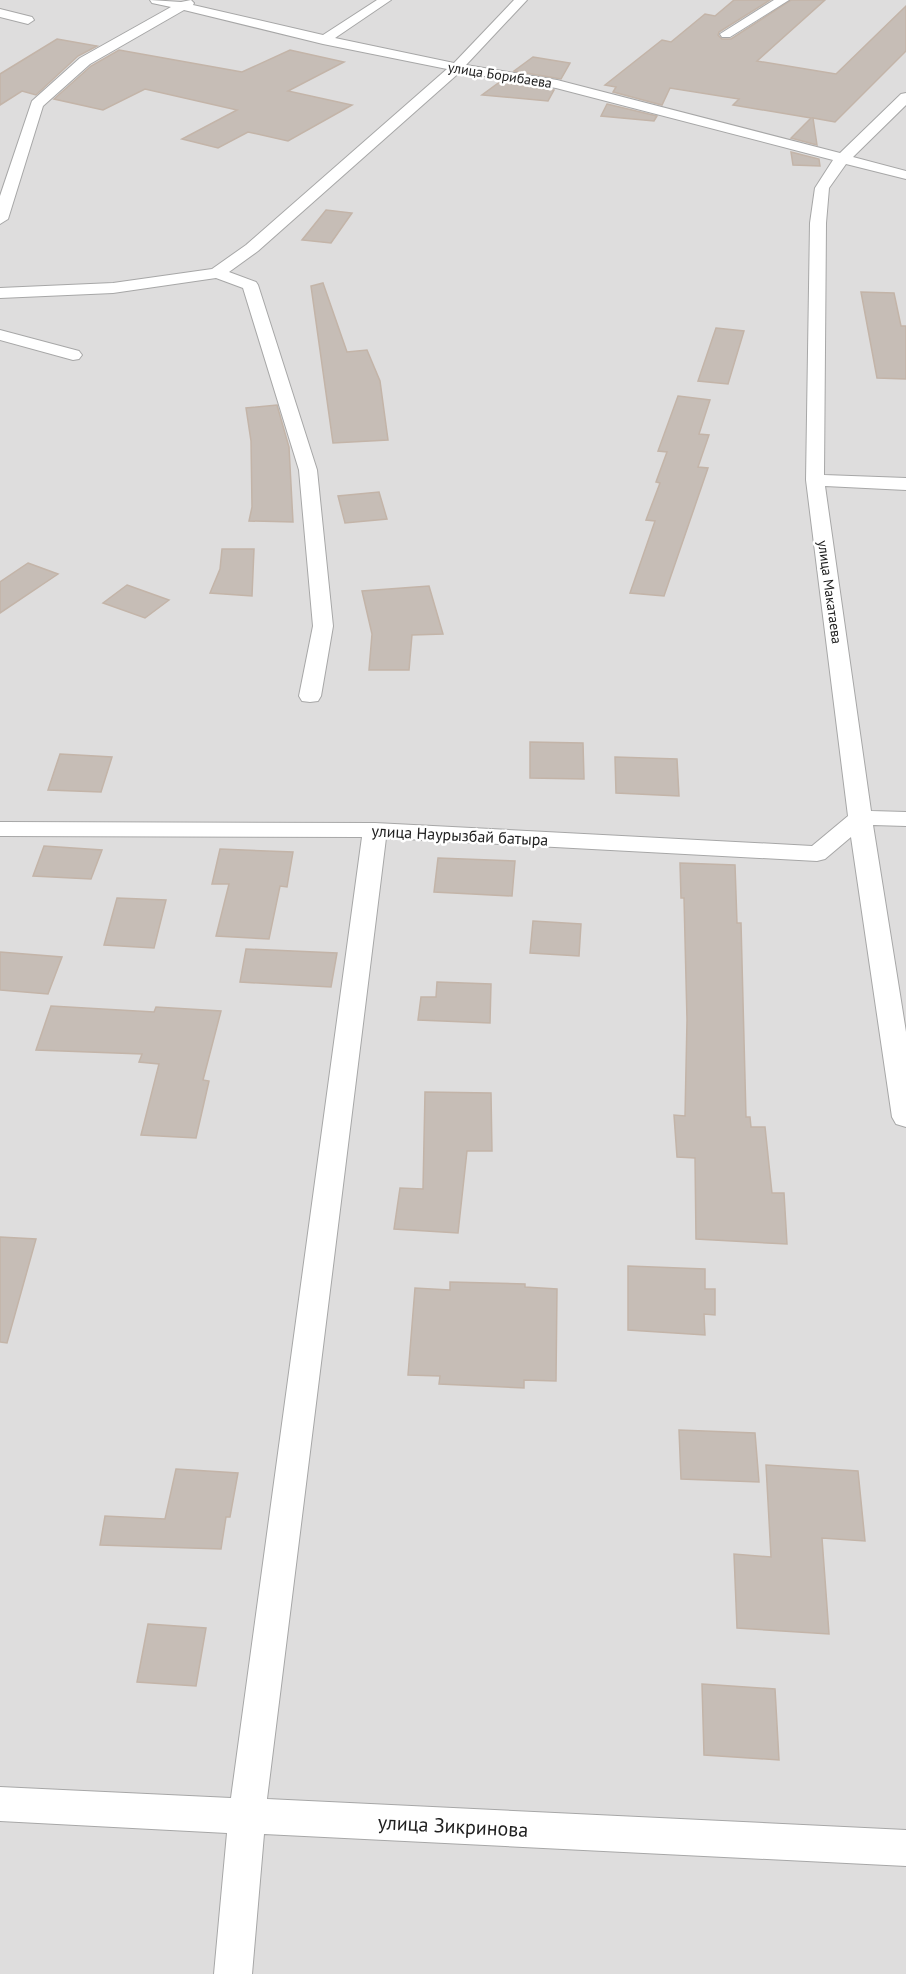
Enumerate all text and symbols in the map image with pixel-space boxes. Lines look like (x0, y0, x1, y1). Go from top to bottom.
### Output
street label: улица Борибаева (447, 58, 553, 92)
street label: улица Макатаева (814, 539, 846, 645)
street label: улица Наурызбай батыра (371, 820, 549, 850)
street label: улица Зикринова (377, 1809, 529, 1843)

